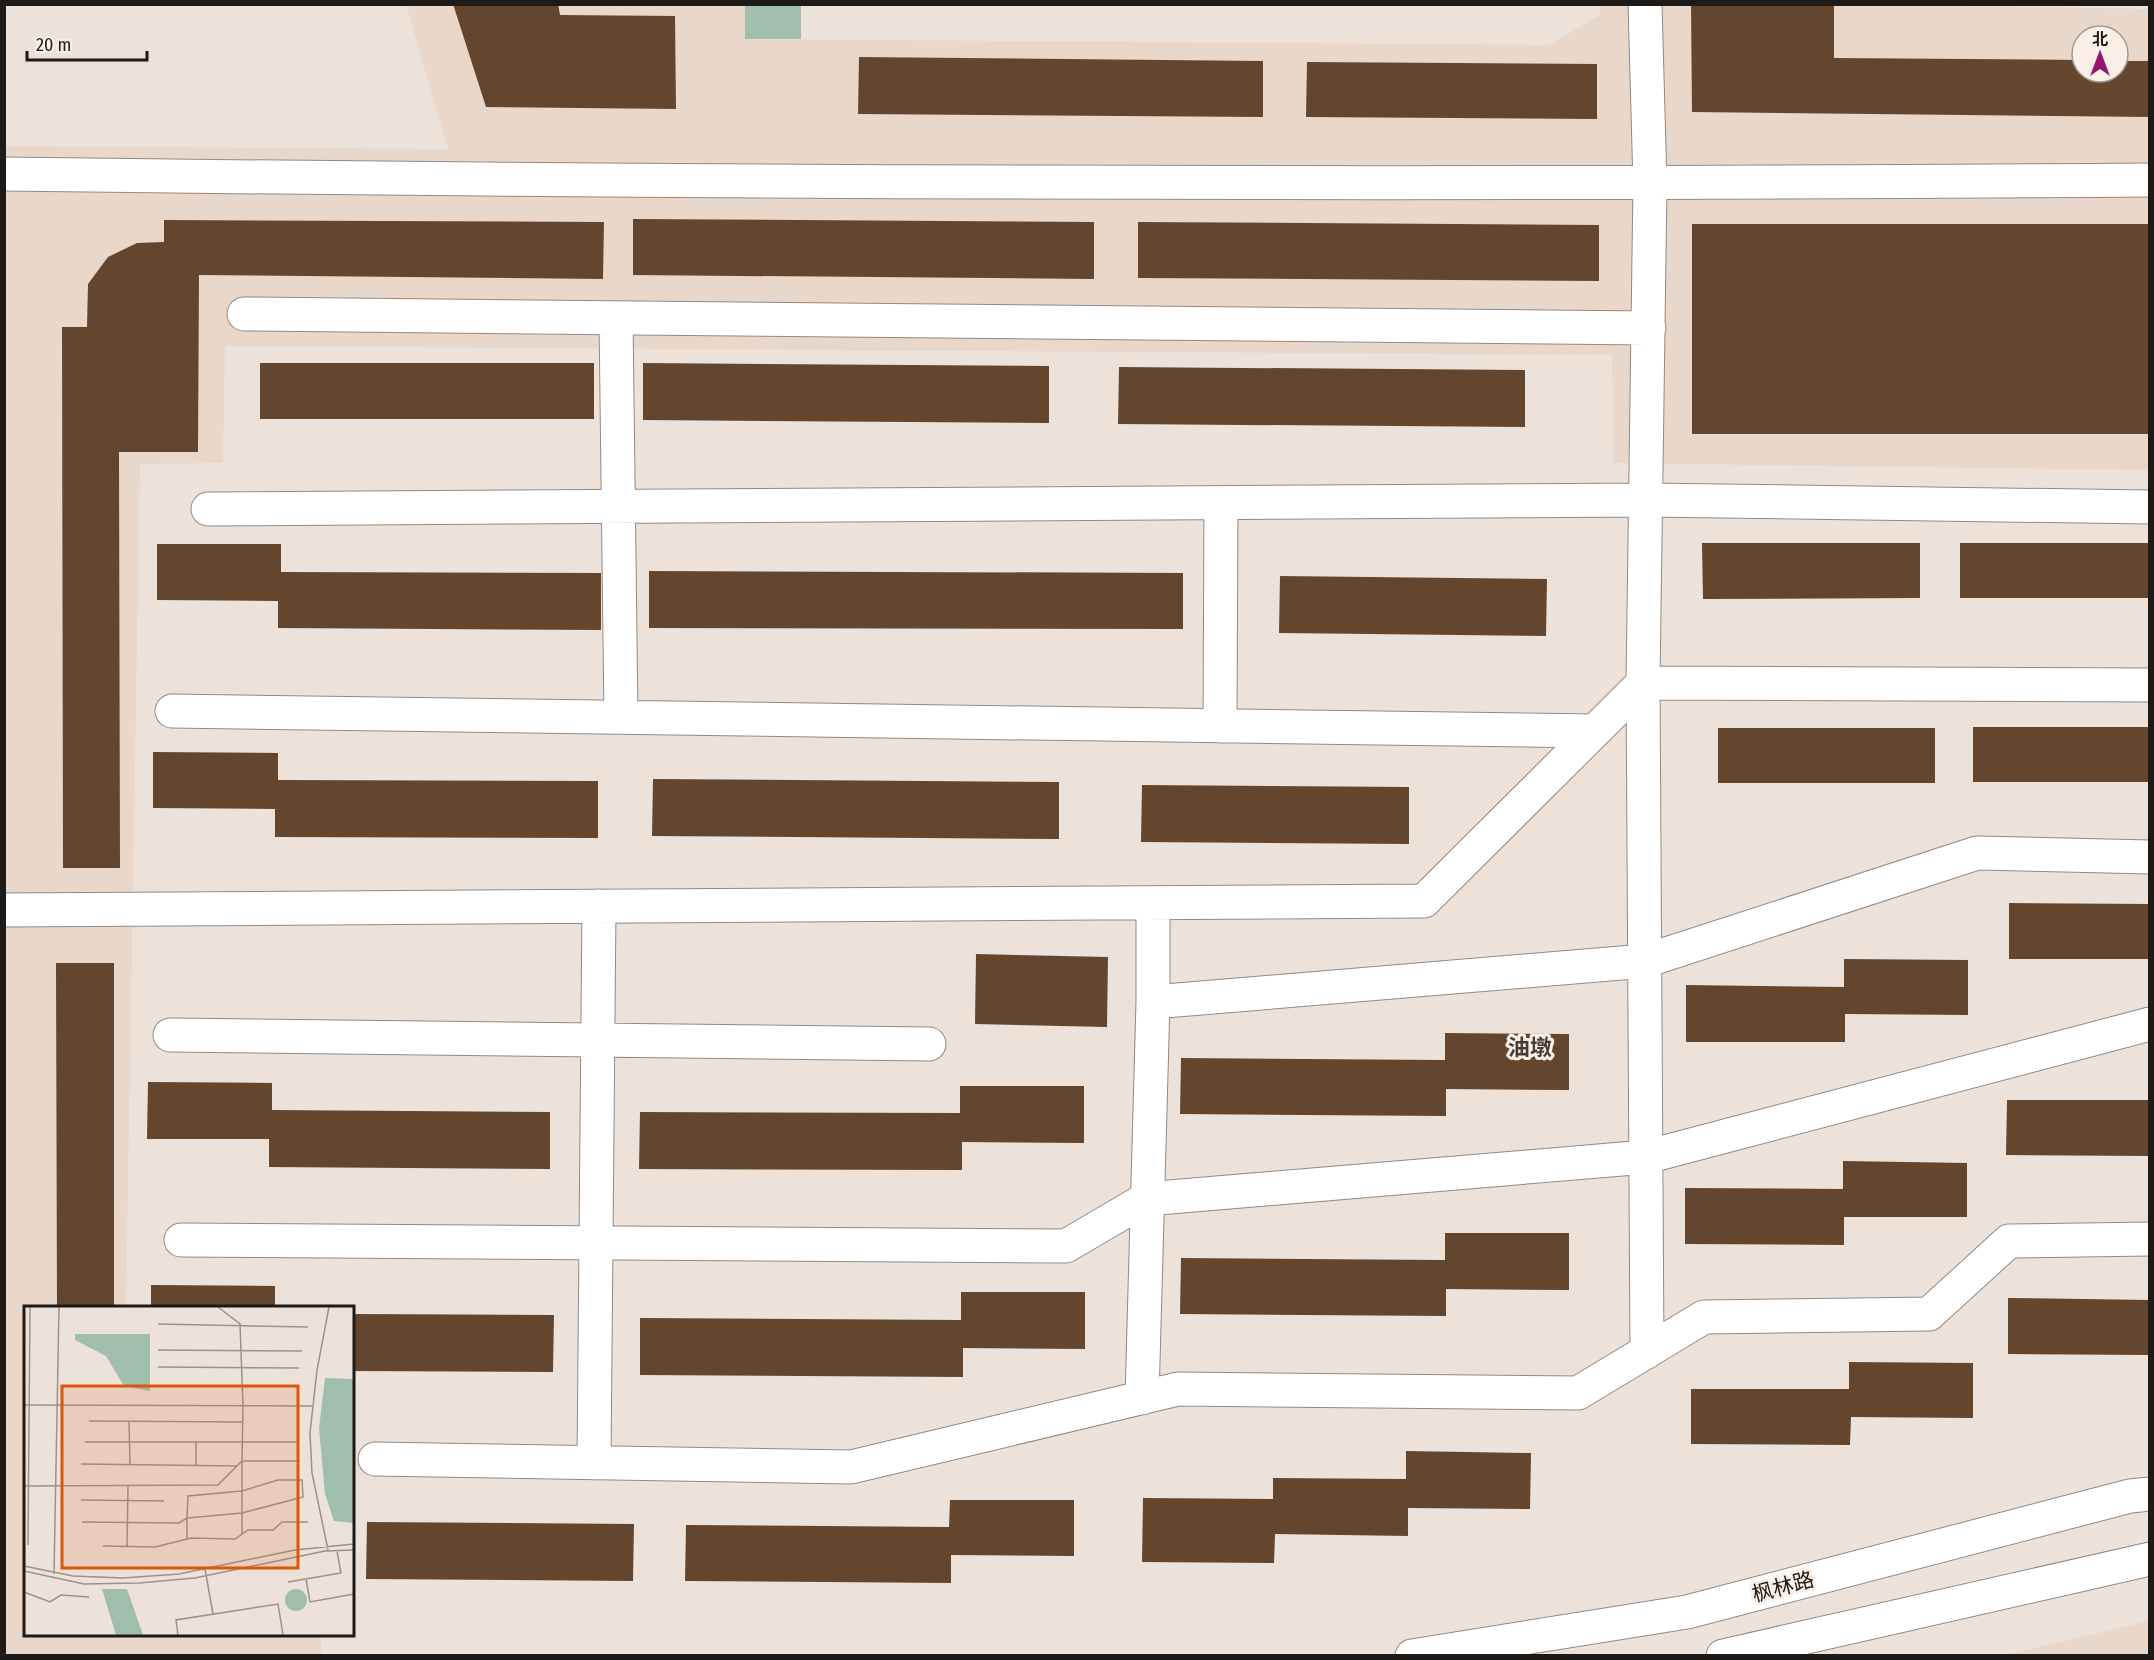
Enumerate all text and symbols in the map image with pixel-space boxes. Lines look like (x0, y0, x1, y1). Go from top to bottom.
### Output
scale bar (27, 24, 147, 62)
north arrow (2070, 24, 2130, 84)
text: 北 (2092, 30, 2108, 49)
text: 20 m (36, 34, 71, 56)
district label: 油墩 (1508, 1034, 1552, 1061)
inset map (24, 1306, 354, 1636)
street label: 枫林路 (1749, 1566, 1817, 1608)

